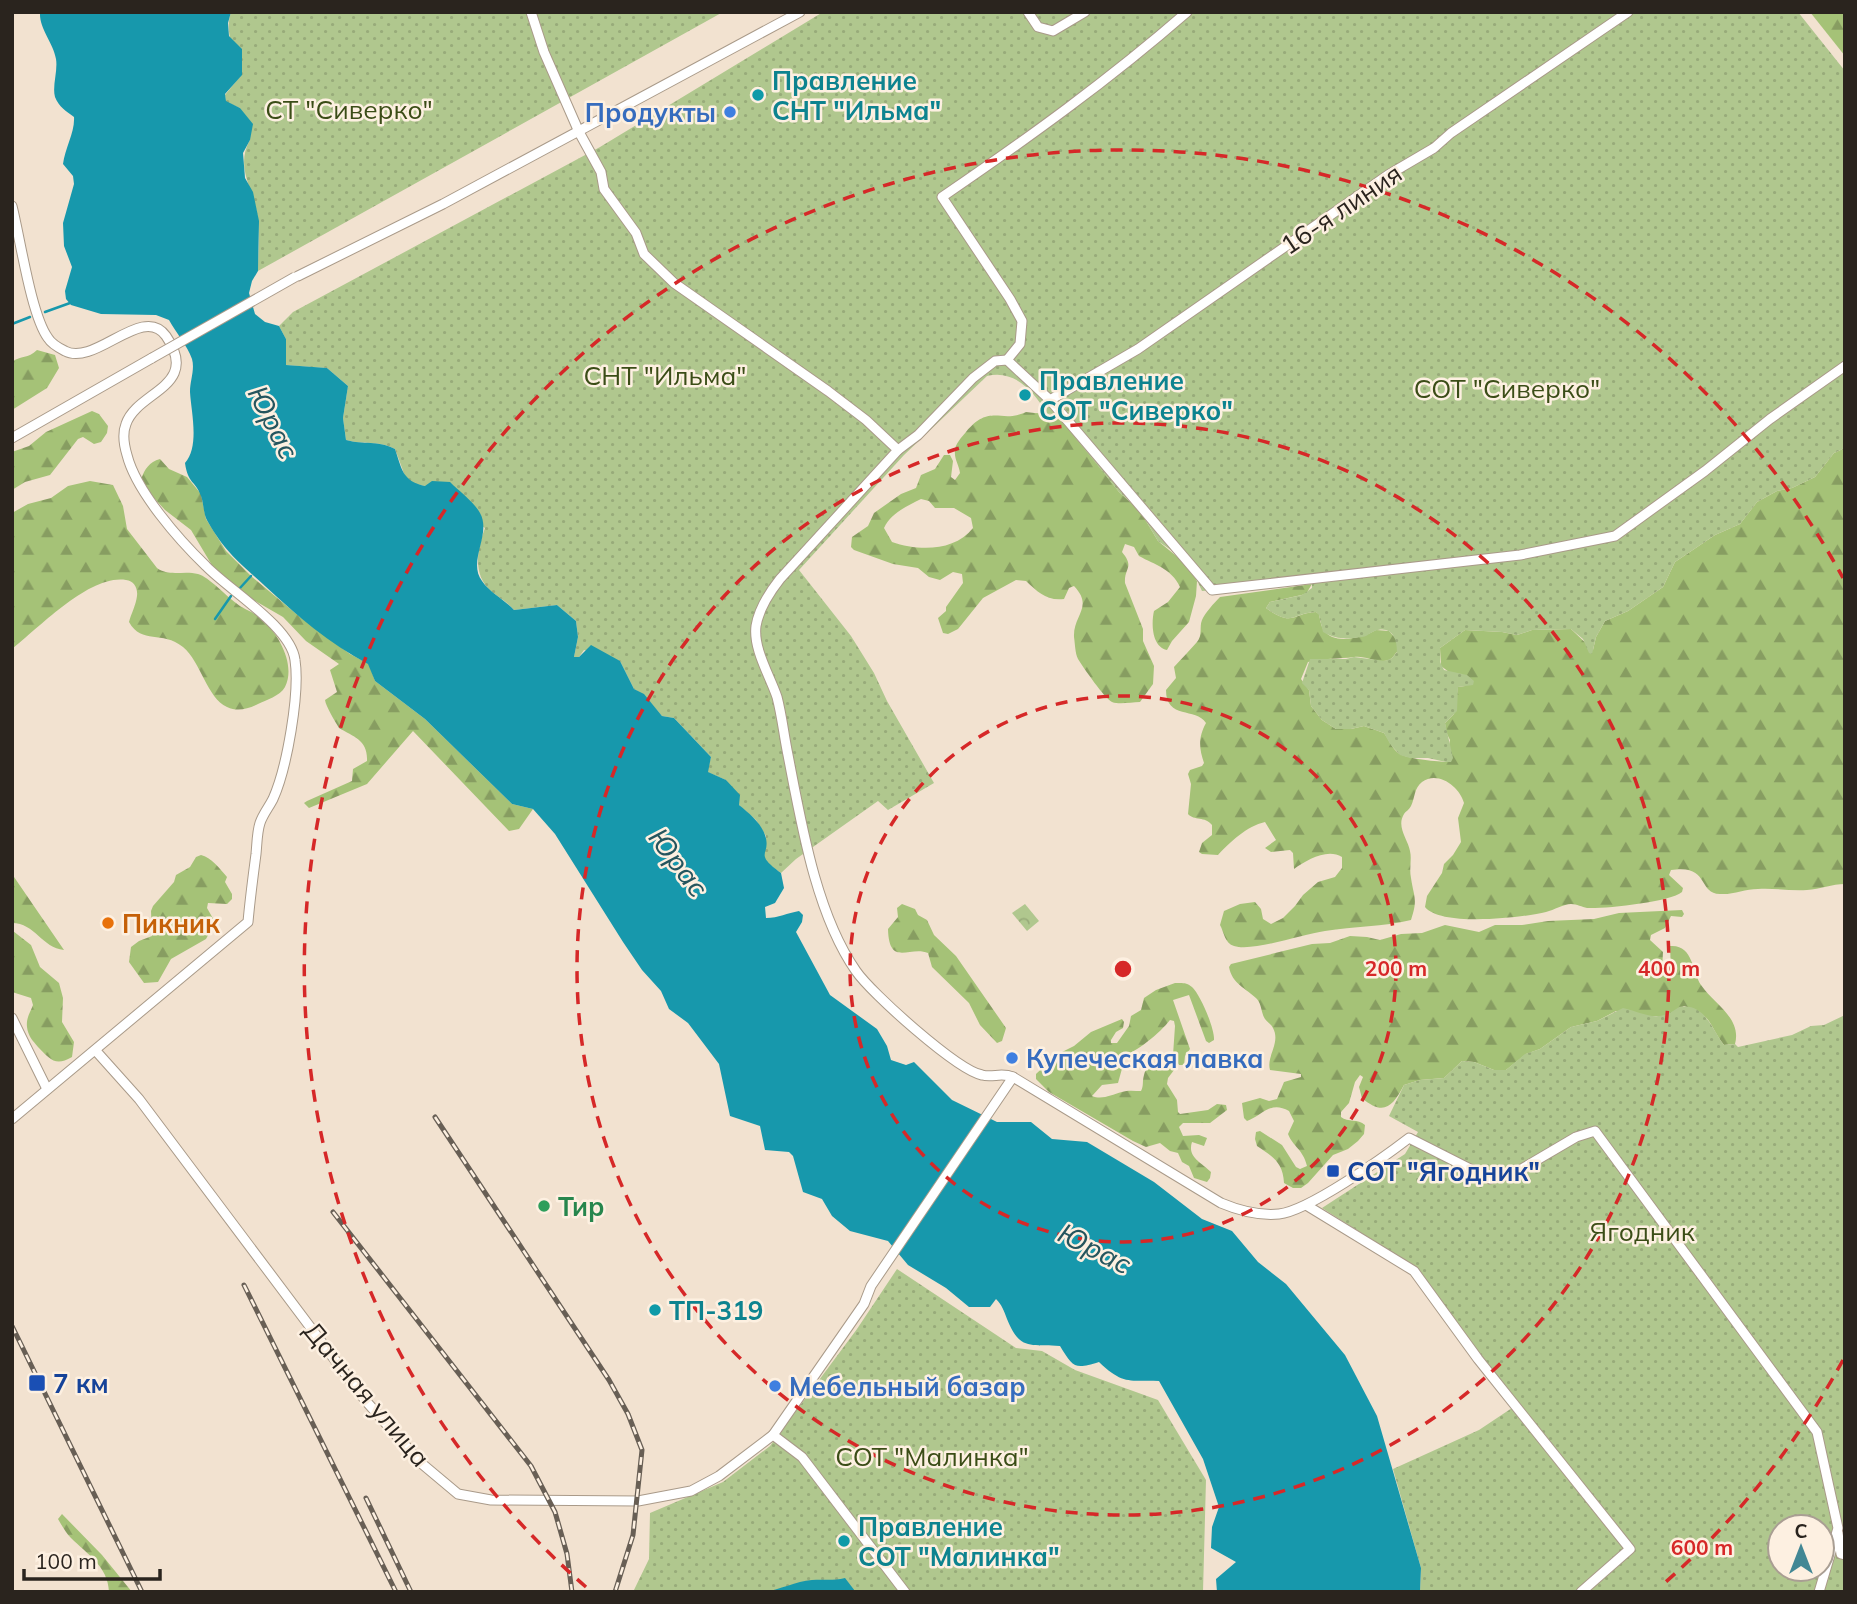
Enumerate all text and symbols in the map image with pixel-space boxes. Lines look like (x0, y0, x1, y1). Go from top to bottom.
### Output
place label: Правление СНТ "Ильма" (772, 64, 941, 127)
marker: Правление СНТ "Ильма" (750, 87, 766, 103)
park label: СТ "Сиверко" (265, 93, 433, 126)
place label: Продукты (585, 96, 716, 129)
marker: Продукты (722, 104, 738, 120)
street label: 16-я линия (1274, 156, 1408, 262)
park label: СНТ "Ильма" (584, 359, 746, 392)
place label: Правление СОТ "Сиверко" (1039, 364, 1233, 427)
park label: СОТ "Сиверко" (1414, 372, 1600, 405)
water label: Юрас (241, 380, 307, 464)
marker: Правление СОТ "Сиверко" (1017, 387, 1033, 403)
water label: Юрас (642, 821, 716, 903)
place label: Пикник (122, 907, 220, 940)
marker: Пикник (100, 915, 116, 931)
text: 200 m (1365, 955, 1427, 981)
text: 400 m (1638, 955, 1700, 981)
centre of rings (1111, 957, 1135, 981)
place label: Купеческая лавка (1026, 1042, 1263, 1075)
marker: Купеческая лавка (1004, 1050, 1020, 1066)
place label: СОТ "Ягодник" (1347, 1155, 1540, 1188)
marker: СОТ "Ягодник" (1325, 1163, 1341, 1179)
place label: Тир (558, 1190, 605, 1223)
marker: Тир (536, 1198, 552, 1214)
water label: Юрас (1053, 1215, 1137, 1281)
park label: Ягодник (1589, 1215, 1695, 1248)
place label: ТП-319 (669, 1294, 763, 1327)
marker: ТП-319 (647, 1302, 663, 1318)
street label: Дачная улица (297, 1315, 437, 1473)
place label: 7 км (53, 1367, 109, 1400)
place label: Мебельный базар (789, 1370, 1026, 1403)
marker: 7 км (27, 1373, 47, 1393)
marker: Мебельный базар (767, 1378, 783, 1394)
park label: СОТ "Малинка" (835, 1440, 1029, 1473)
place label: Правление СОТ "Малинка" (858, 1510, 1060, 1573)
north arrow (1766, 1513, 1836, 1583)
text: С (1794, 1519, 1808, 1543)
marker: Правление СОТ "Малинка" (836, 1533, 852, 1549)
text: 600 m (1671, 1534, 1733, 1560)
scale bar (24, 1538, 161, 1582)
text: 100 m (35, 1548, 97, 1574)

